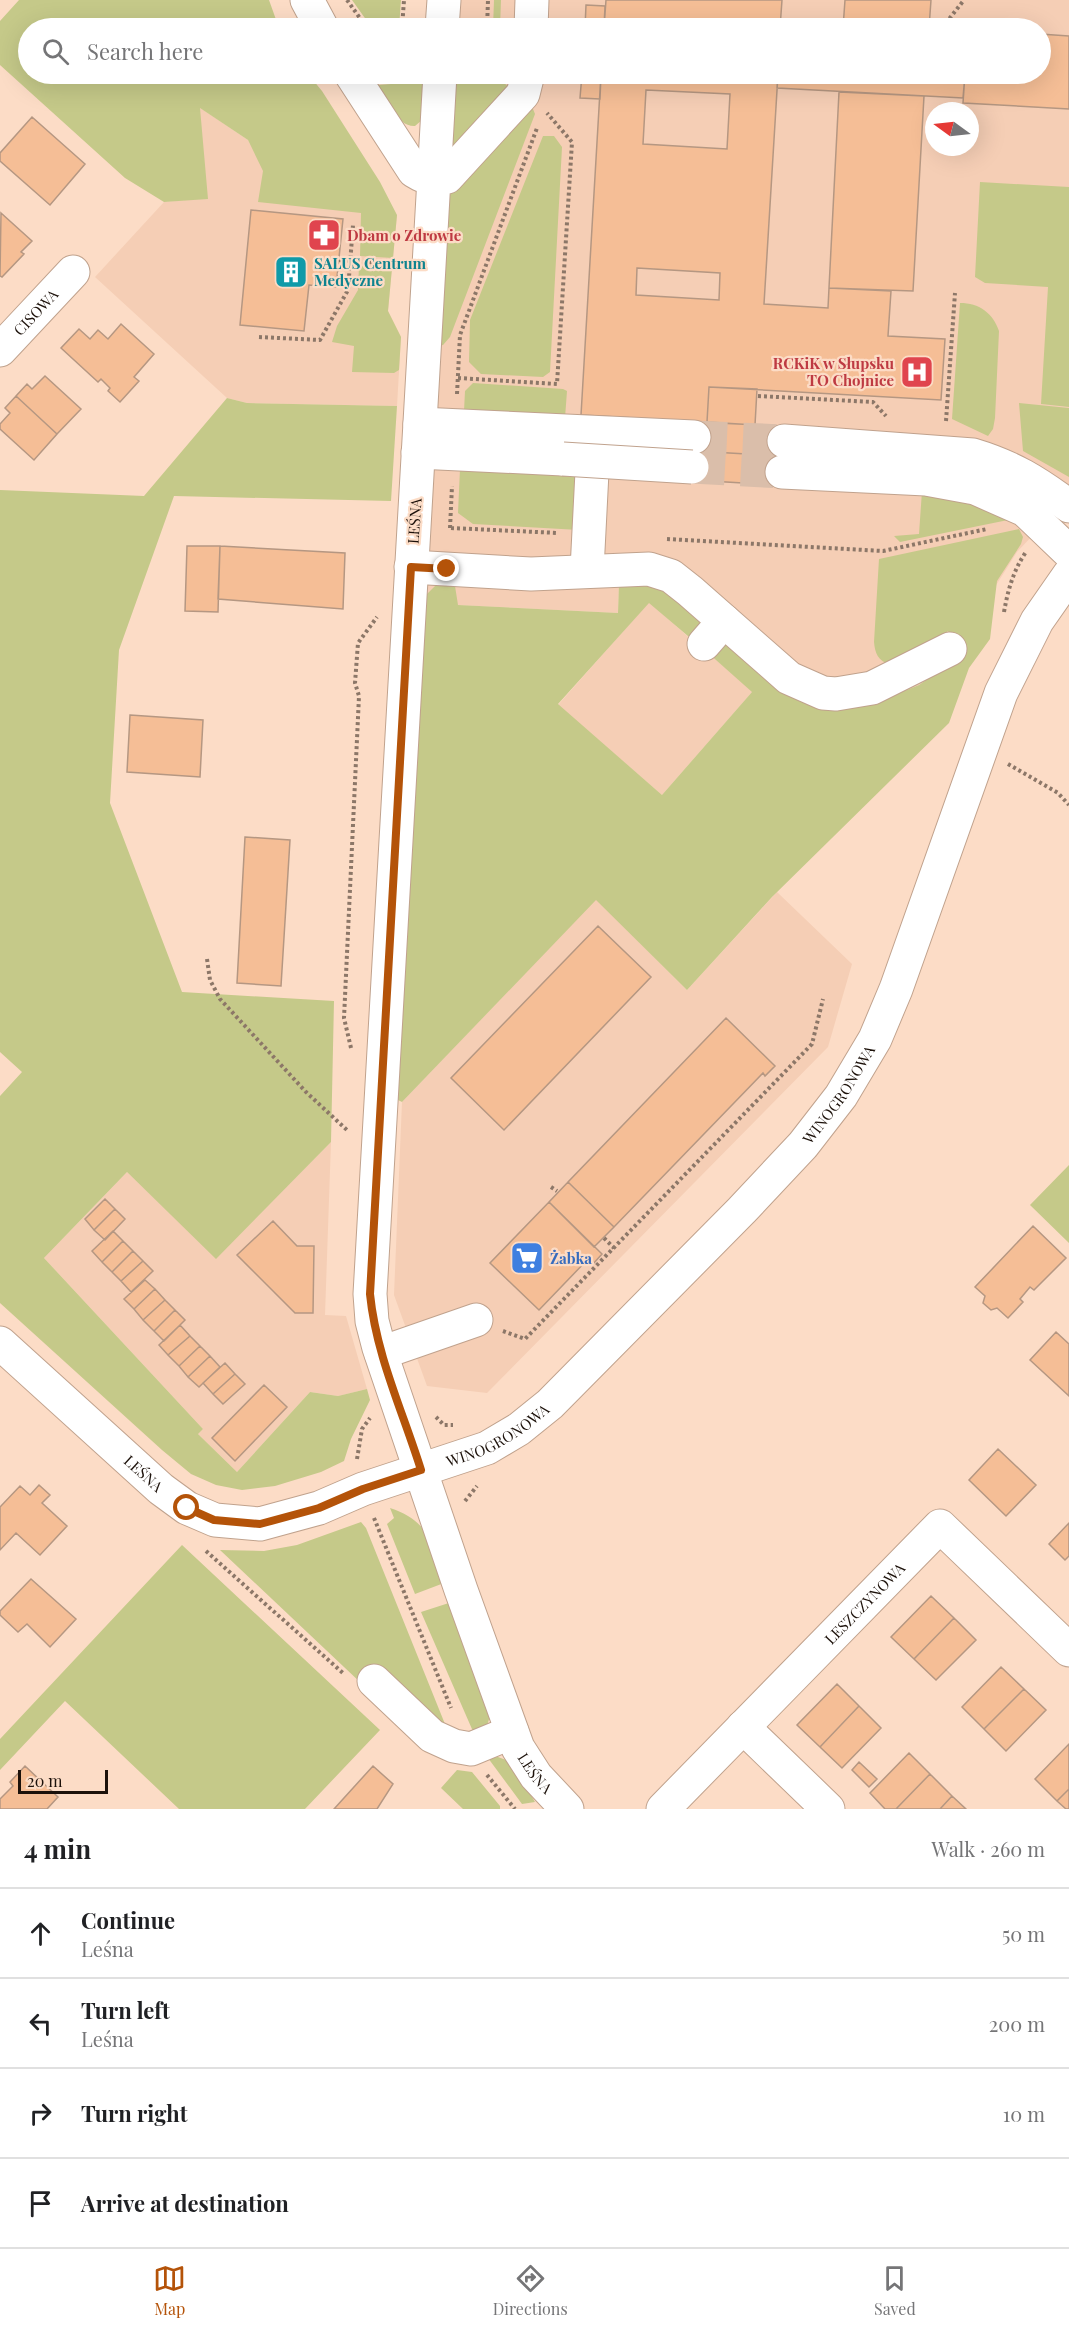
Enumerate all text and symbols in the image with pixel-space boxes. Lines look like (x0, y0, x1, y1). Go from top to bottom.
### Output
search box (18, 18, 1051, 84)
icon: search (39, 35, 72, 68)
text: Search here (87, 36, 203, 66)
north arrow (925, 102, 979, 156)
pharmacy icon: Dbam o Zdrowie (306, 217, 342, 253)
place label: Dbam o Zdrowie (347, 225, 462, 245)
place label: SALUS Centrum Medyczne (314, 253, 427, 290)
building icon: SALUS Centrum Medyczne (273, 254, 309, 290)
street label: CISOWA (9, 284, 63, 340)
place label: RCKiK w Słupsku TO Chojnice (773, 353, 894, 390)
hospital icon: RCKiK w Słupsku TO Chojnice (899, 354, 935, 390)
street label: LEŚNA (402, 497, 426, 545)
route end (433, 555, 459, 581)
street label: WINOGRONOWA (797, 1041, 879, 1148)
supermarket icon: Żabka (509, 1240, 545, 1276)
place label: Żabka (550, 1248, 592, 1268)
street label: WINOGRONOWA (443, 1399, 553, 1471)
street label: LEŚNA (120, 1450, 168, 1497)
route start (173, 1494, 199, 1520)
street label: LESZCZYNOWA (820, 1558, 909, 1648)
street label: LEŚNA (514, 1749, 558, 1798)
scale bar (18, 1767, 108, 1794)
text: 20 m (27, 1770, 62, 1791)
text: 4 min (24, 1831, 91, 1866)
text: Walk · 260 m (932, 1835, 1045, 1862)
text: Continue (81, 1905, 175, 1935)
icon: ahead (24, 1917, 57, 1950)
text: 50 m (1002, 1920, 1045, 1947)
text: Leśna (81, 1935, 134, 1962)
text: Turn left (81, 1995, 170, 2025)
icon: left (24, 2007, 57, 2040)
text: 200 m (989, 2010, 1045, 2037)
text: Leśna (81, 2025, 134, 2052)
icon: right (24, 2097, 57, 2130)
text: Turn right (81, 2098, 187, 2128)
text: 10 m (1003, 2100, 1045, 2127)
icon: arrive (24, 2187, 57, 2220)
text: Arrive at destination (81, 2188, 289, 2218)
tab: Map (153, 2262, 186, 2319)
tab: Directions (493, 2262, 568, 2319)
tab: Saved (874, 2262, 916, 2319)

